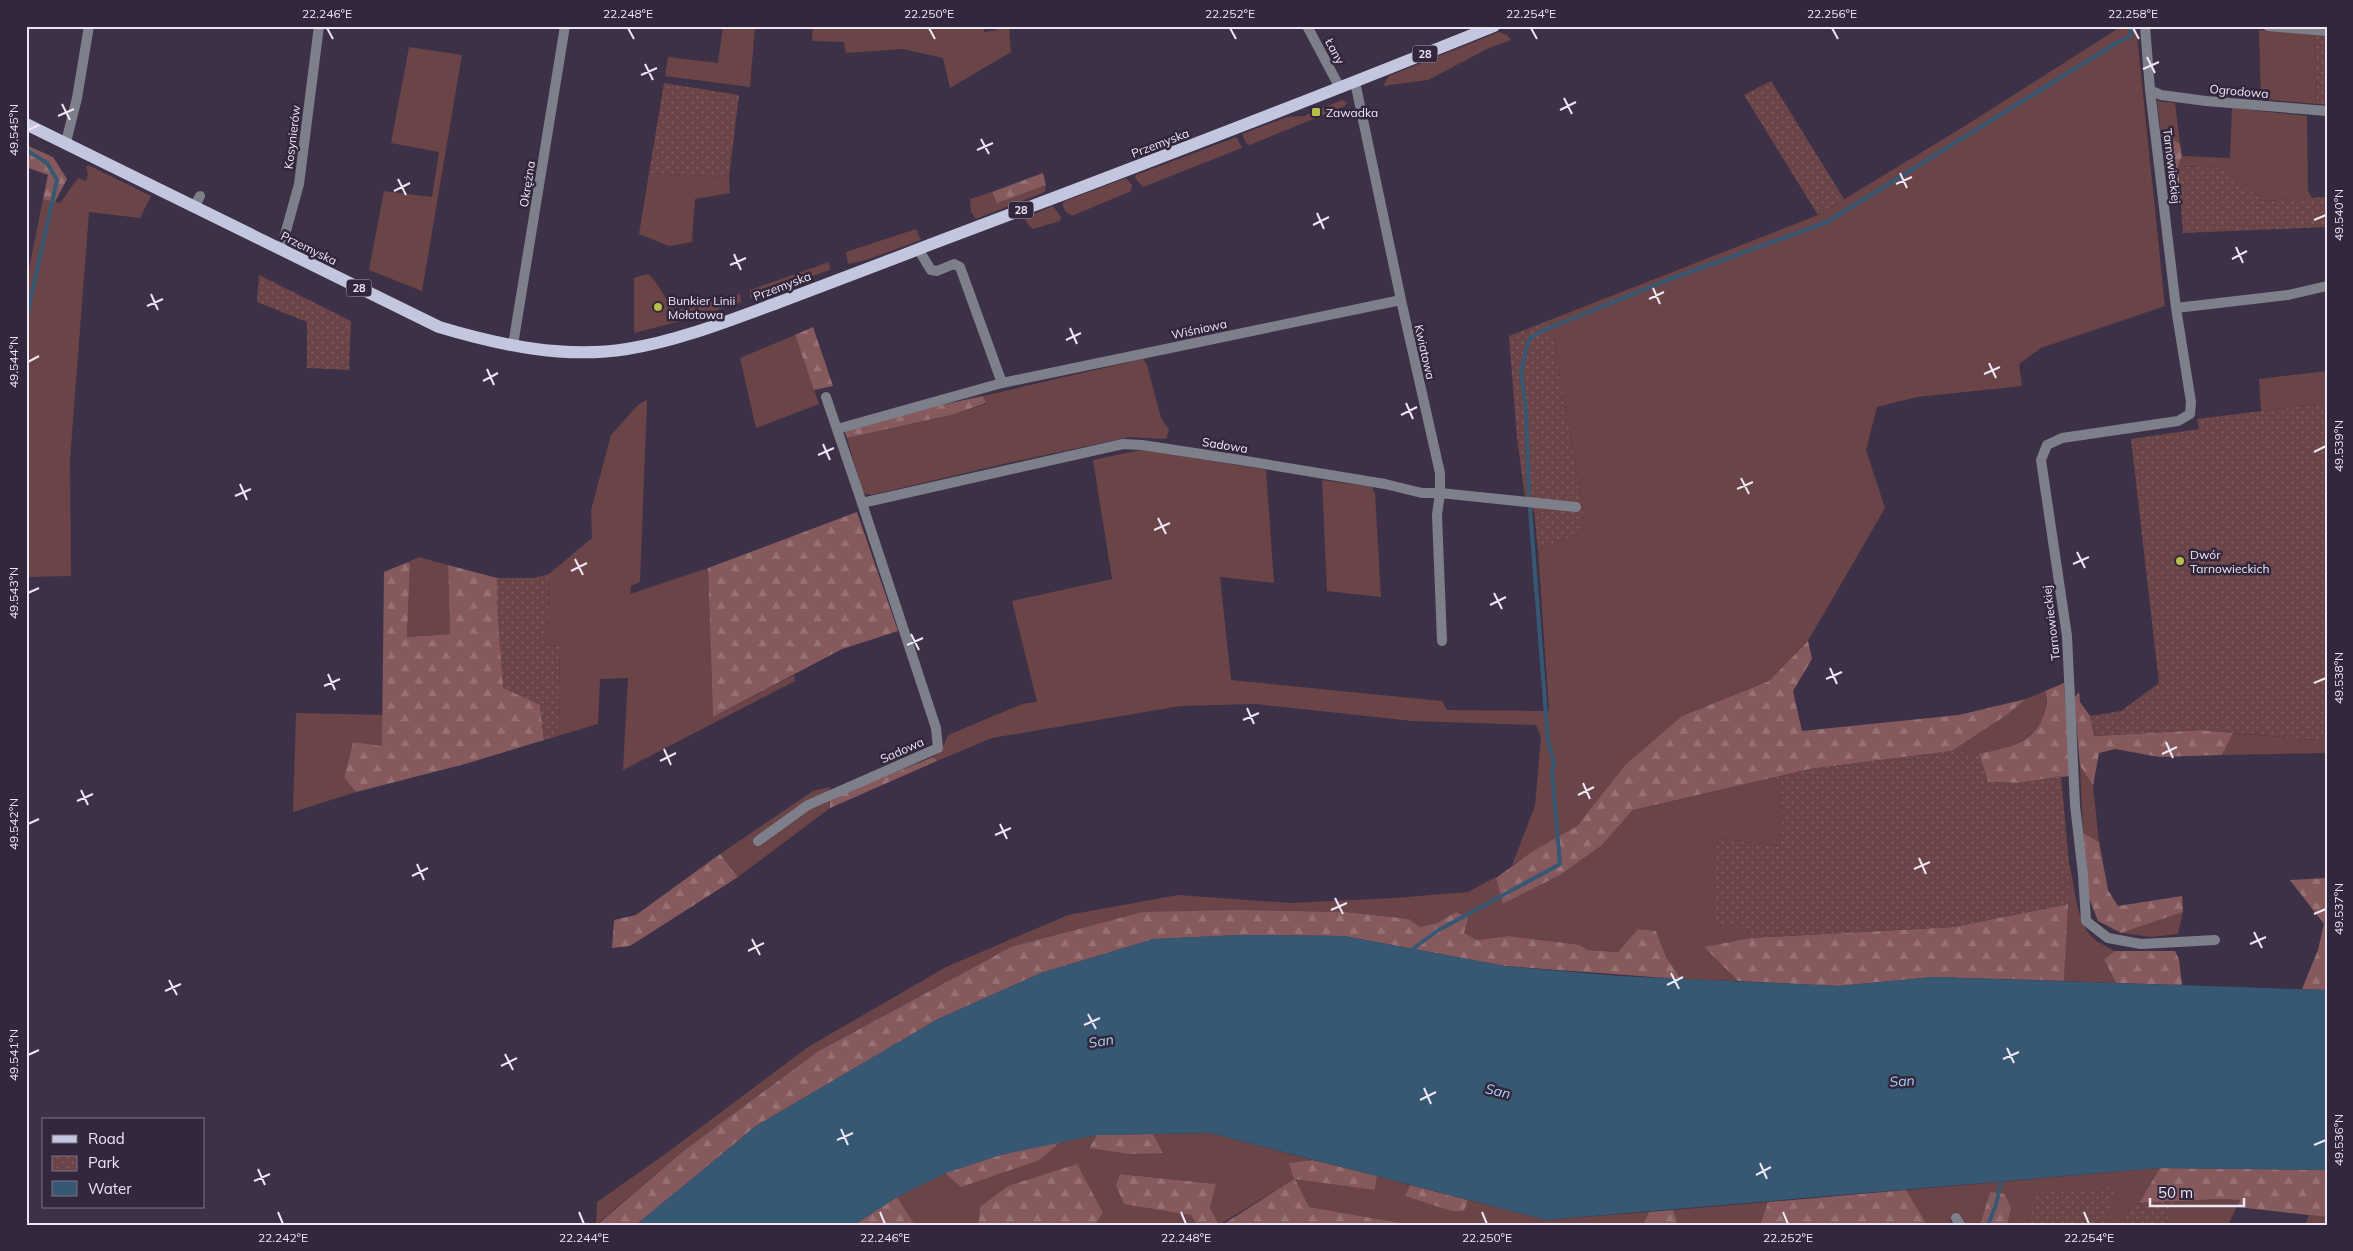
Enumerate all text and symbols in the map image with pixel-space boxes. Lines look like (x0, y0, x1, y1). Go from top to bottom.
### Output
text: 22.246°E (302, 6, 352, 21)
text: 22.248°E (603, 6, 653, 21)
text: 22.250°E (904, 6, 954, 21)
text: 22.252°E (1205, 6, 1255, 21)
text: 22.254°E (1506, 6, 1556, 21)
text: 22.256°E (1807, 6, 1857, 21)
text: 22.258°E (2108, 6, 2158, 21)
street label: Łany (1322, 35, 1348, 67)
road number: 28 (1412, 46, 1438, 62)
street label: Ogrodowa (2209, 81, 2269, 101)
text: 49.545°N (6, 104, 21, 156)
street label: Kosynierów (281, 104, 303, 170)
place label: Zawadka (1326, 105, 1378, 120)
marker: Zawadka (1310, 106, 1322, 118)
street label: Przemyska (1129, 125, 1191, 161)
street label: Tarnowieckiej (2160, 127, 2184, 205)
street label: Okrężna (516, 160, 538, 208)
text: 49.540°N (2331, 189, 2346, 241)
road number: 28 (1008, 202, 1034, 218)
street label: Przemyska (278, 228, 340, 268)
street label: Przemyska (751, 268, 813, 304)
road number: 28 (346, 280, 372, 296)
place label: Bunkier Linii Mołotowa (668, 293, 735, 322)
marker: Bunkier Linii Mołotowa (652, 301, 664, 313)
street label: Wiśniowa (1170, 316, 1228, 342)
street label: Kwiatowa (1411, 323, 1439, 381)
text: 49.544°N (6, 336, 21, 388)
text: 49.539°N (2331, 420, 2346, 472)
street label: Sadowa (1201, 434, 1249, 456)
place label: Dwór Tarnowieckich (2190, 547, 2269, 576)
marker: Dwór Tarnowieckich (2174, 555, 2186, 567)
text: 49.543°N (6, 567, 21, 619)
street label: Tarnowieckiej (2039, 584, 2063, 662)
text: 49.538°N (2331, 652, 2346, 704)
street label: Sadowa (878, 734, 926, 766)
text: 49.542°N (6, 798, 21, 850)
text: 49.537°N (2331, 883, 2346, 935)
text: 49.541°N (6, 1029, 21, 1081)
water label: San (1087, 1030, 1115, 1052)
water label: San (1889, 1071, 1915, 1091)
water label: San (1484, 1079, 1512, 1103)
text: 49.536°N (2331, 1114, 2346, 1166)
legend (42, 1118, 205, 1208)
text: Road (88, 1129, 125, 1148)
text: Park (88, 1153, 120, 1172)
scale bar (2150, 1176, 2244, 1208)
text: Water (88, 1179, 132, 1198)
text: 50 m (2158, 1183, 2193, 1202)
text: 22.242°E (258, 1230, 308, 1245)
text: 22.244°E (559, 1230, 609, 1245)
text: 22.246°E (860, 1230, 910, 1245)
text: 22.248°E (1161, 1230, 1211, 1245)
text: 22.250°E (1462, 1230, 1512, 1245)
text: 22.252°E (1763, 1230, 1813, 1245)
text: 22.254°E (2064, 1230, 2114, 1245)

